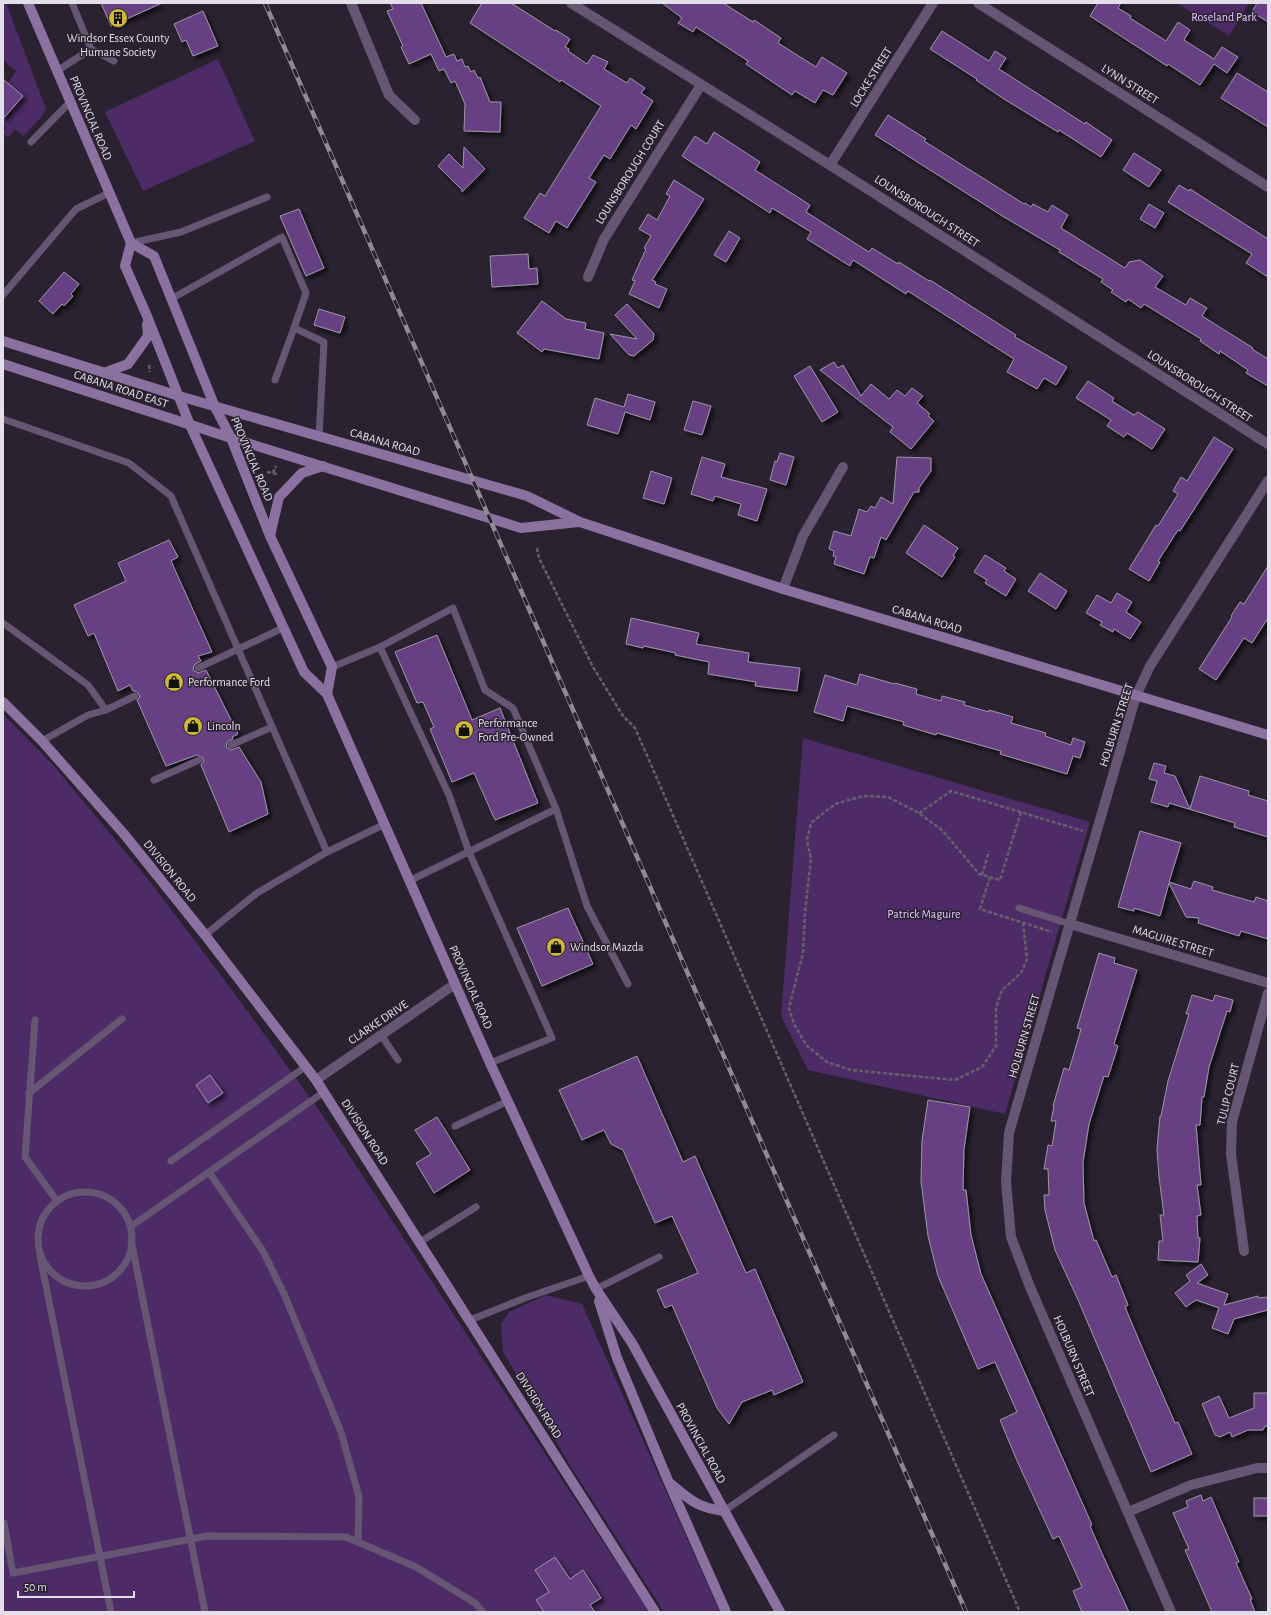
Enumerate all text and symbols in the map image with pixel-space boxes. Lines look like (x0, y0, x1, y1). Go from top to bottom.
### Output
building icon: Windsor Essex County Humane Society (107, 7, 129, 29)
park label: Roseland Park (1191, 11, 1257, 23)
place label: Windsor Essex County Humane Society (67, 32, 169, 59)
street label: LOCKE STREET (848, 45, 894, 109)
street label: LYNN STREET (1099, 62, 1161, 106)
street label: PROVINCIAL ROAD (68, 74, 114, 162)
street label: LOUNSBOROUGH COURT (593, 118, 667, 226)
street label: LOUNSBOROUGH STREET (873, 173, 982, 249)
street label: LOUNSBOROUGH STREET (1146, 348, 1255, 424)
street label: CABANA ROAD EAST (72, 368, 170, 410)
street label: PROVINCIAL ROAD (229, 415, 275, 503)
street label: CABANA ROAD (349, 426, 422, 458)
street label: CABANA ROAD (891, 603, 964, 635)
shop icon: Performance Ford (163, 671, 185, 693)
place label: Performance Ford (188, 676, 270, 688)
street label: HOLBURN STREET (1097, 682, 1135, 768)
shop icon: Lincoln (182, 715, 204, 737)
place label: Performance Ford Pre-Owned (478, 717, 553, 743)
shop icon: Performance Ford Pre-Owned (453, 719, 475, 741)
place label: Lincoln (207, 720, 241, 732)
street label: DIVISION ROAD (141, 838, 199, 904)
park label: Patrick Maguire (887, 908, 961, 920)
street label: MAGUIRE STREET (1131, 923, 1215, 959)
shop icon: Windsor Mazda (545, 936, 567, 958)
place label: Windsor Mazda (570, 941, 644, 953)
street label: PROVINCIAL ROAD (447, 943, 495, 1031)
street label: HOLBURN STREET (1006, 992, 1042, 1079)
street label: CLARKE DRIVE (346, 998, 410, 1046)
street label: TULIP COURT (1215, 1062, 1242, 1126)
street label: DIVISION ROAD (339, 1097, 391, 1167)
street label: HOLBURN STREET (1052, 1314, 1097, 1398)
street label: DIVISION ROAD (514, 1370, 564, 1441)
street label: PROVINCIAL ROAD (674, 1401, 728, 1486)
scale bar (18, 1573, 134, 1599)
text: 50 m (24, 1581, 47, 1593)

